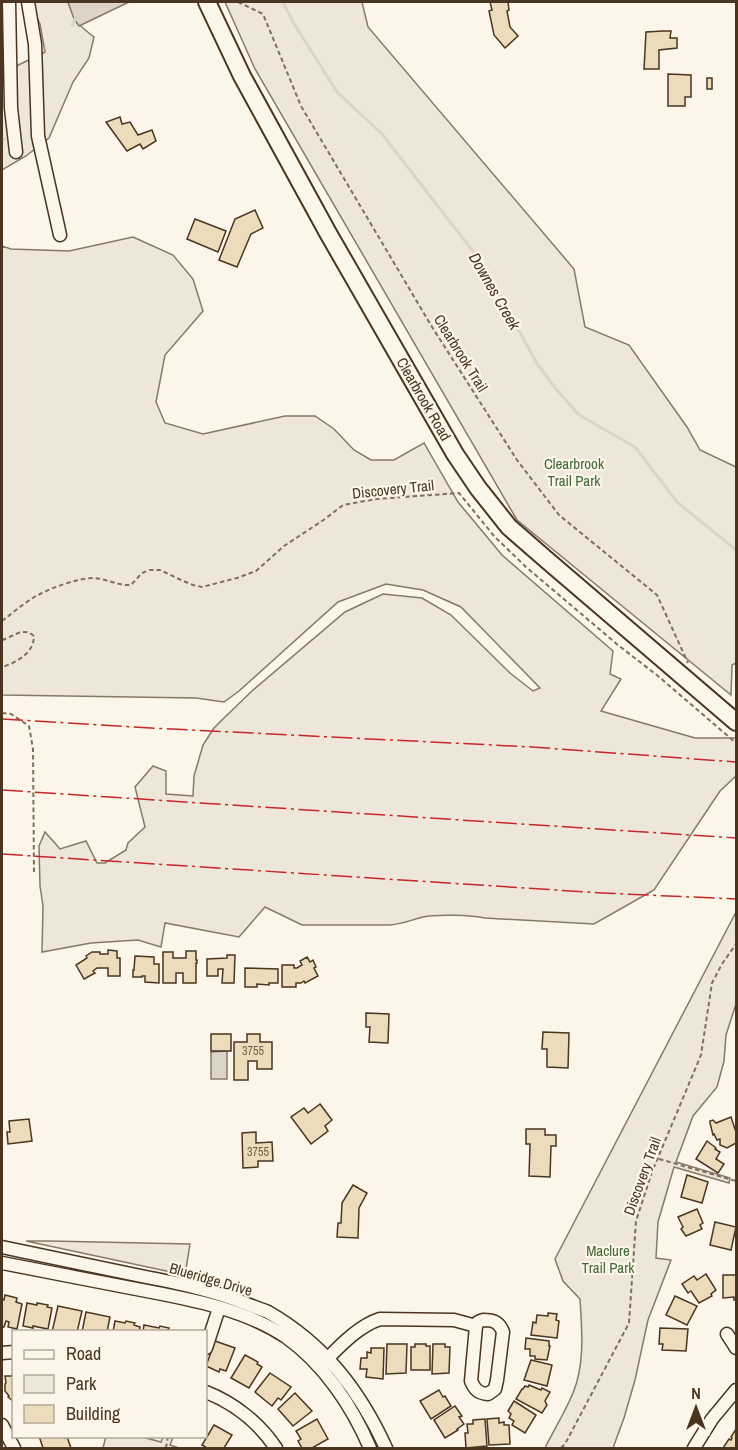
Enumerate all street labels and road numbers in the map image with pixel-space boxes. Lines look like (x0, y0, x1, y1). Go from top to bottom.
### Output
street label: Clearbrook Trail (429, 310, 493, 396)
street label: Clearbrook Road (392, 353, 456, 445)
street label: Discovery Trail (351, 474, 435, 504)
street label: Discovery Trail (618, 1134, 666, 1218)
street label: Blueridge Drive (167, 1257, 255, 1301)

